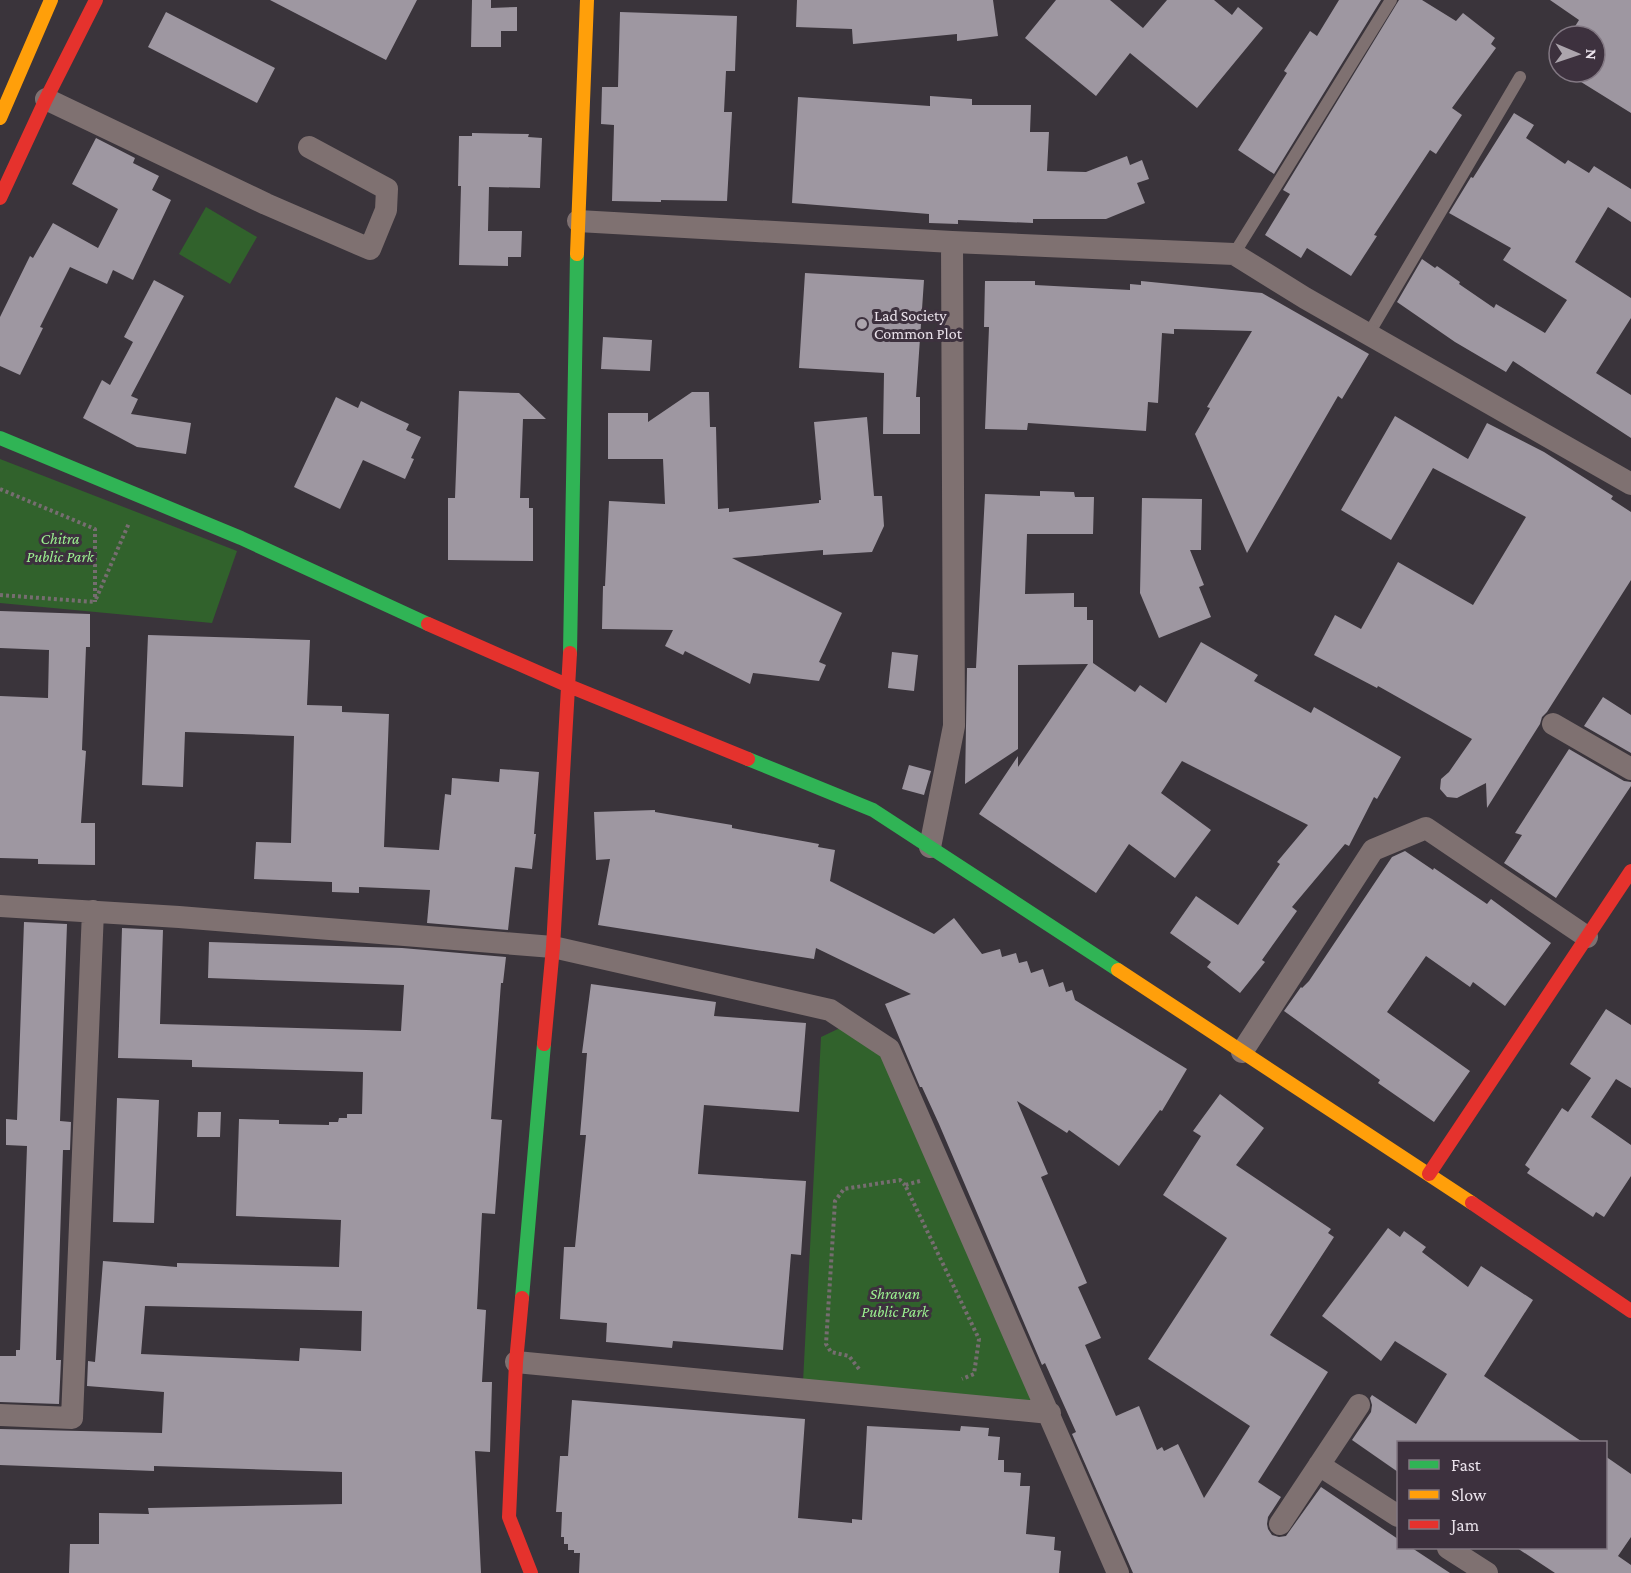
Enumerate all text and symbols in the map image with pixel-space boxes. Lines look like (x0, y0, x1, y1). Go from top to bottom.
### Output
north arrow (1547, 24, 1607, 84)
text: N (1583, 49, 1600, 60)
place label: Lad Society Common Plot (874, 307, 963, 342)
marker: Lad Society Common Plot (855, 317, 869, 331)
park label: Chitra Public Park (26, 530, 95, 565)
park label: Shravan Public Park (861, 1285, 930, 1320)
legend (1397, 1441, 1607, 1549)
text: Fast (1451, 1455, 1482, 1475)
text: Slow (1451, 1485, 1487, 1505)
text: Jam (1449, 1515, 1480, 1535)

